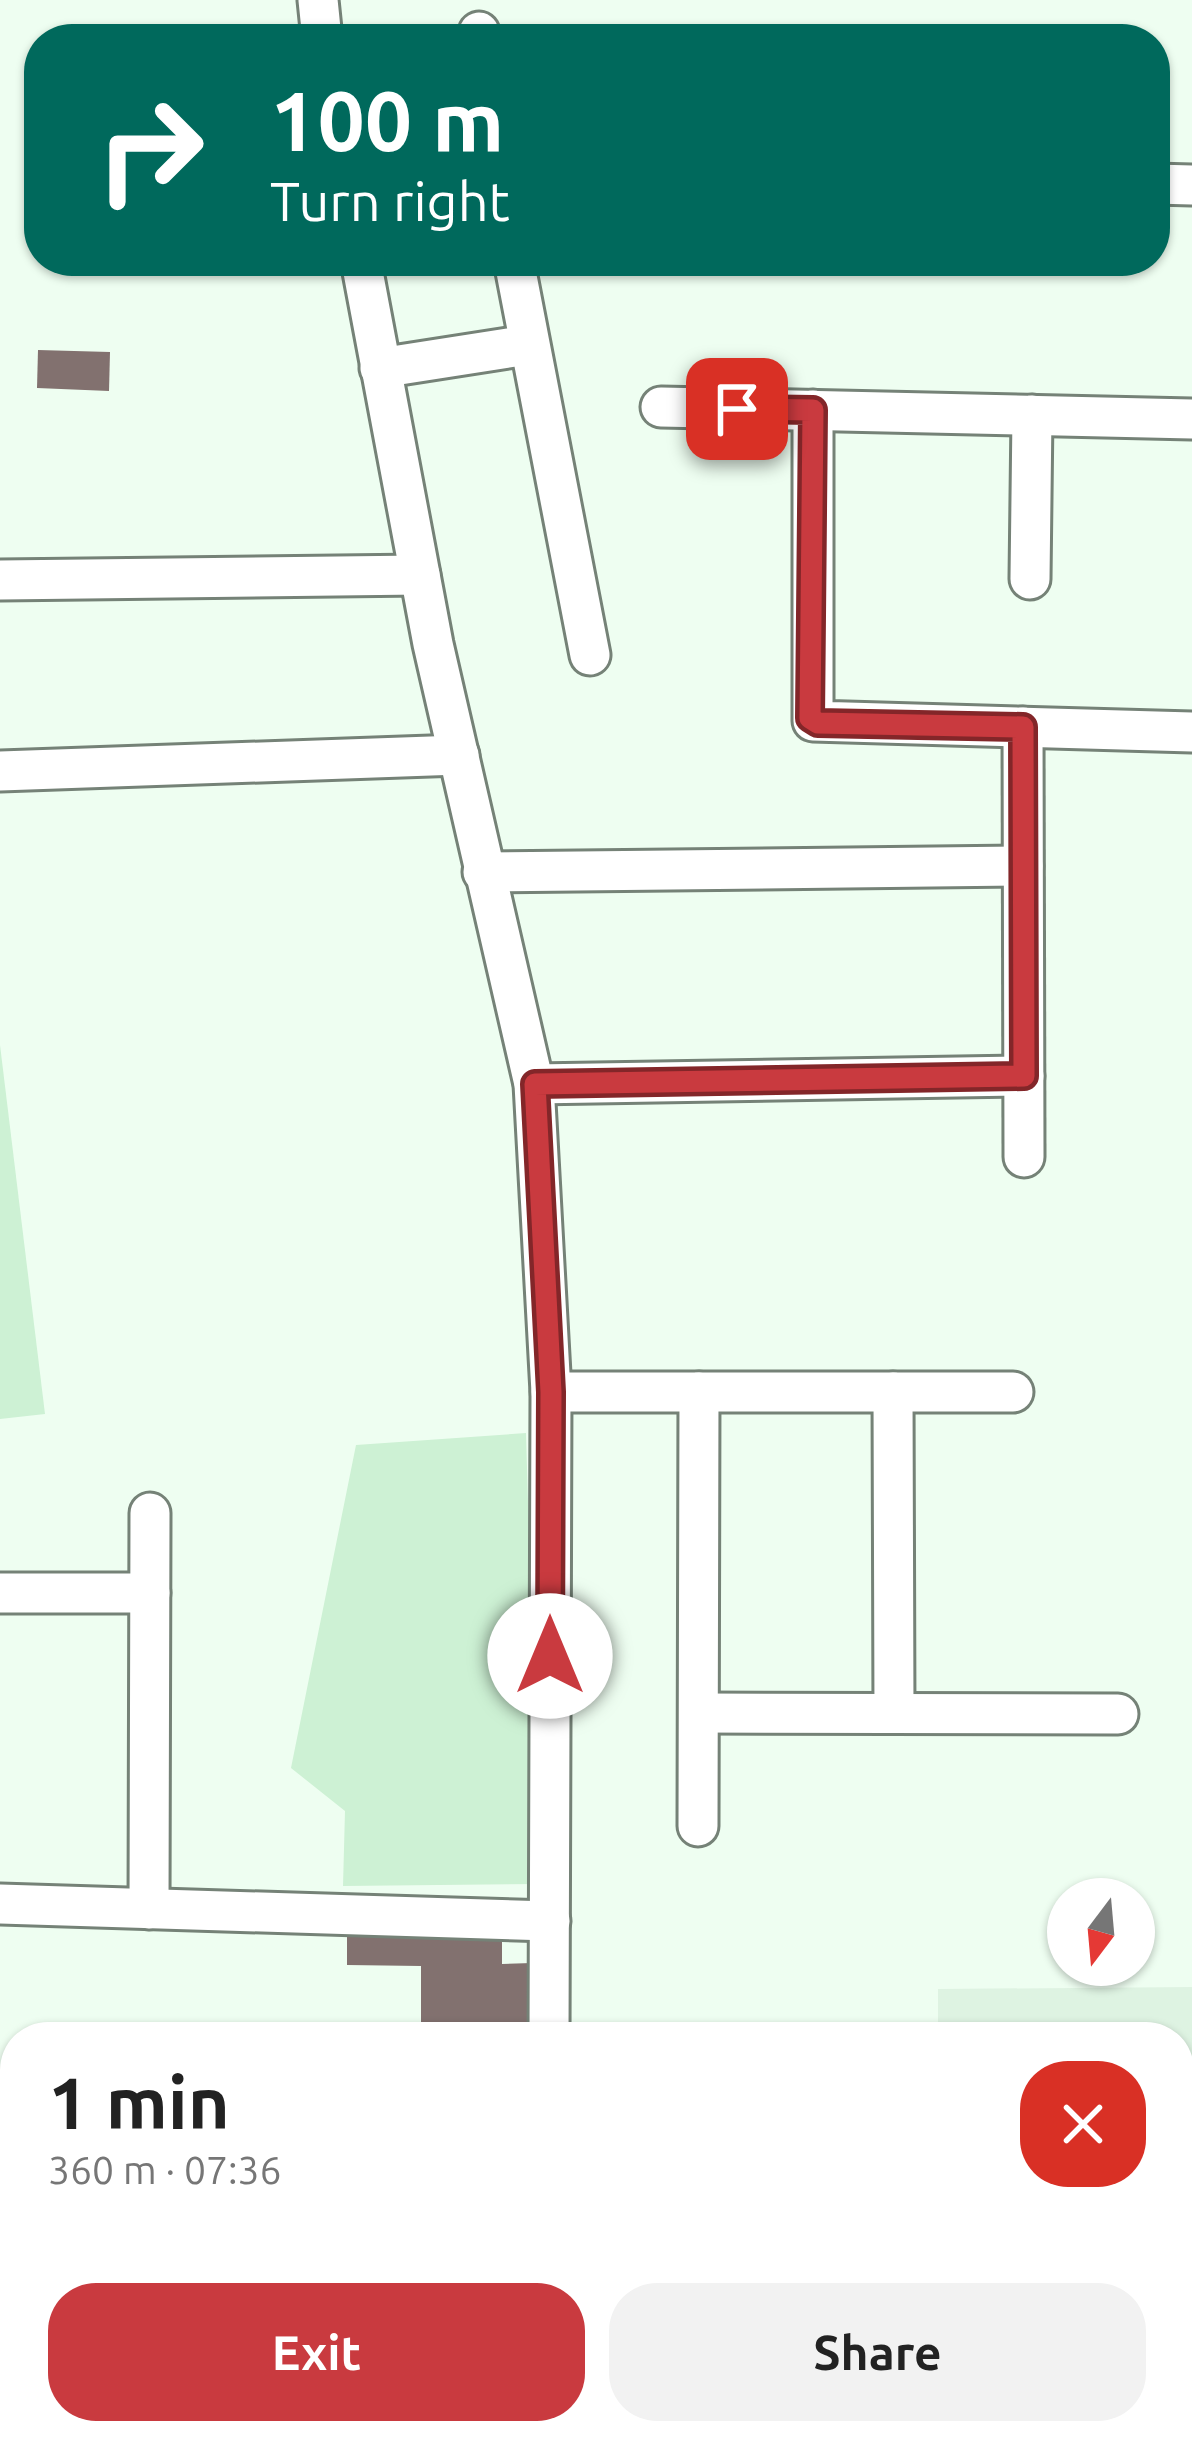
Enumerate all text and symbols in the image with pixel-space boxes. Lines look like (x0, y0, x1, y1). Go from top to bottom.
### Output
icon: right (72, 72, 228, 228)
text: 100 m (270, 73, 504, 167)
text: Turn right (270, 171, 510, 231)
pin (686, 358, 788, 460)
icon: arrive (704, 376, 770, 442)
position arrow (487, 1593, 613, 1719)
north arrow (1047, 1878, 1155, 1986)
map controls (1047, 1878, 1155, 1986)
button: close (1020, 2061, 1146, 2187)
text: 1 min (48, 2062, 230, 2143)
text: 360 m · 07:36 (48, 2148, 282, 2191)
button: Exit (48, 2283, 585, 2421)
button: Share (609, 2283, 1146, 2421)

